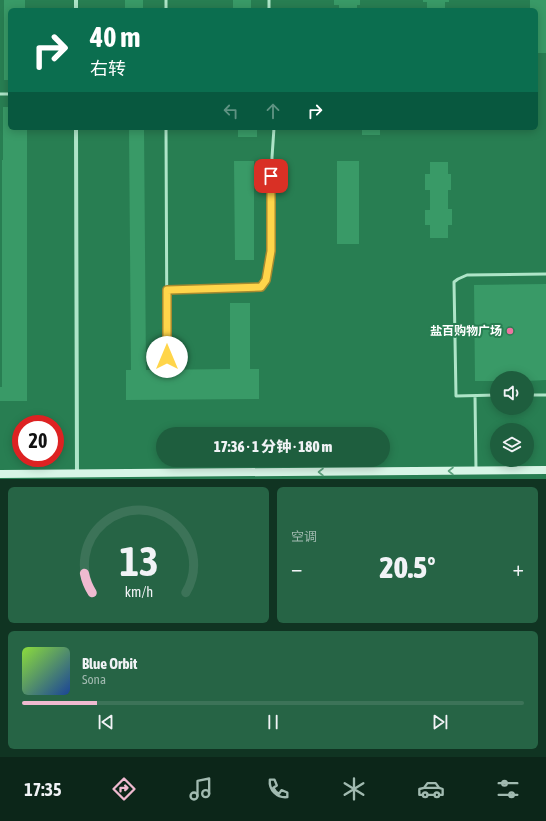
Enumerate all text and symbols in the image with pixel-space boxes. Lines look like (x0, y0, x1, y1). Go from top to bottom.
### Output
text: 40 m (90, 21, 140, 53)
icon: right (24, 24, 76, 76)
text: 右转 (90, 58, 126, 79)
icon: left (220, 100, 242, 122)
icon: ahead (262, 100, 284, 122)
icon: right (304, 100, 326, 122)
pin (254, 159, 288, 193)
icon: arrive (260, 165, 282, 187)
place label: 盐百购物广场 (430, 324, 502, 338)
marker: 盐百购物广场 (505, 326, 515, 336)
position arrow (146, 336, 188, 378)
map controls (490, 371, 534, 467)
button: sound (490, 371, 534, 415)
speed limit sign: 20 (12, 415, 64, 467)
button: layers (490, 423, 534, 467)
text: 17:36 · 1 分钟 · 180 m (214, 438, 332, 455)
one-way arrow (318, 467, 324, 476)
one-way arrow (448, 467, 454, 475)
text: 空调 (291, 529, 317, 544)
text: 13 (119, 537, 158, 585)
text: 20.5° (380, 550, 435, 584)
text: − (291, 555, 302, 581)
text: + (513, 555, 524, 581)
text: km/h (124, 584, 153, 600)
text: Blue Orbit (82, 655, 137, 672)
text: Sona (82, 672, 106, 687)
icon: previous (95, 711, 117, 733)
icon: pause (262, 711, 284, 733)
icon: next (429, 711, 451, 733)
icon: directions (110, 775, 138, 803)
icon: music (187, 775, 215, 803)
icon: phone (264, 775, 292, 803)
icon: climate (340, 775, 368, 803)
icon: car (417, 775, 445, 803)
icon: filters (494, 775, 522, 803)
text: 17:35 (24, 779, 61, 800)

